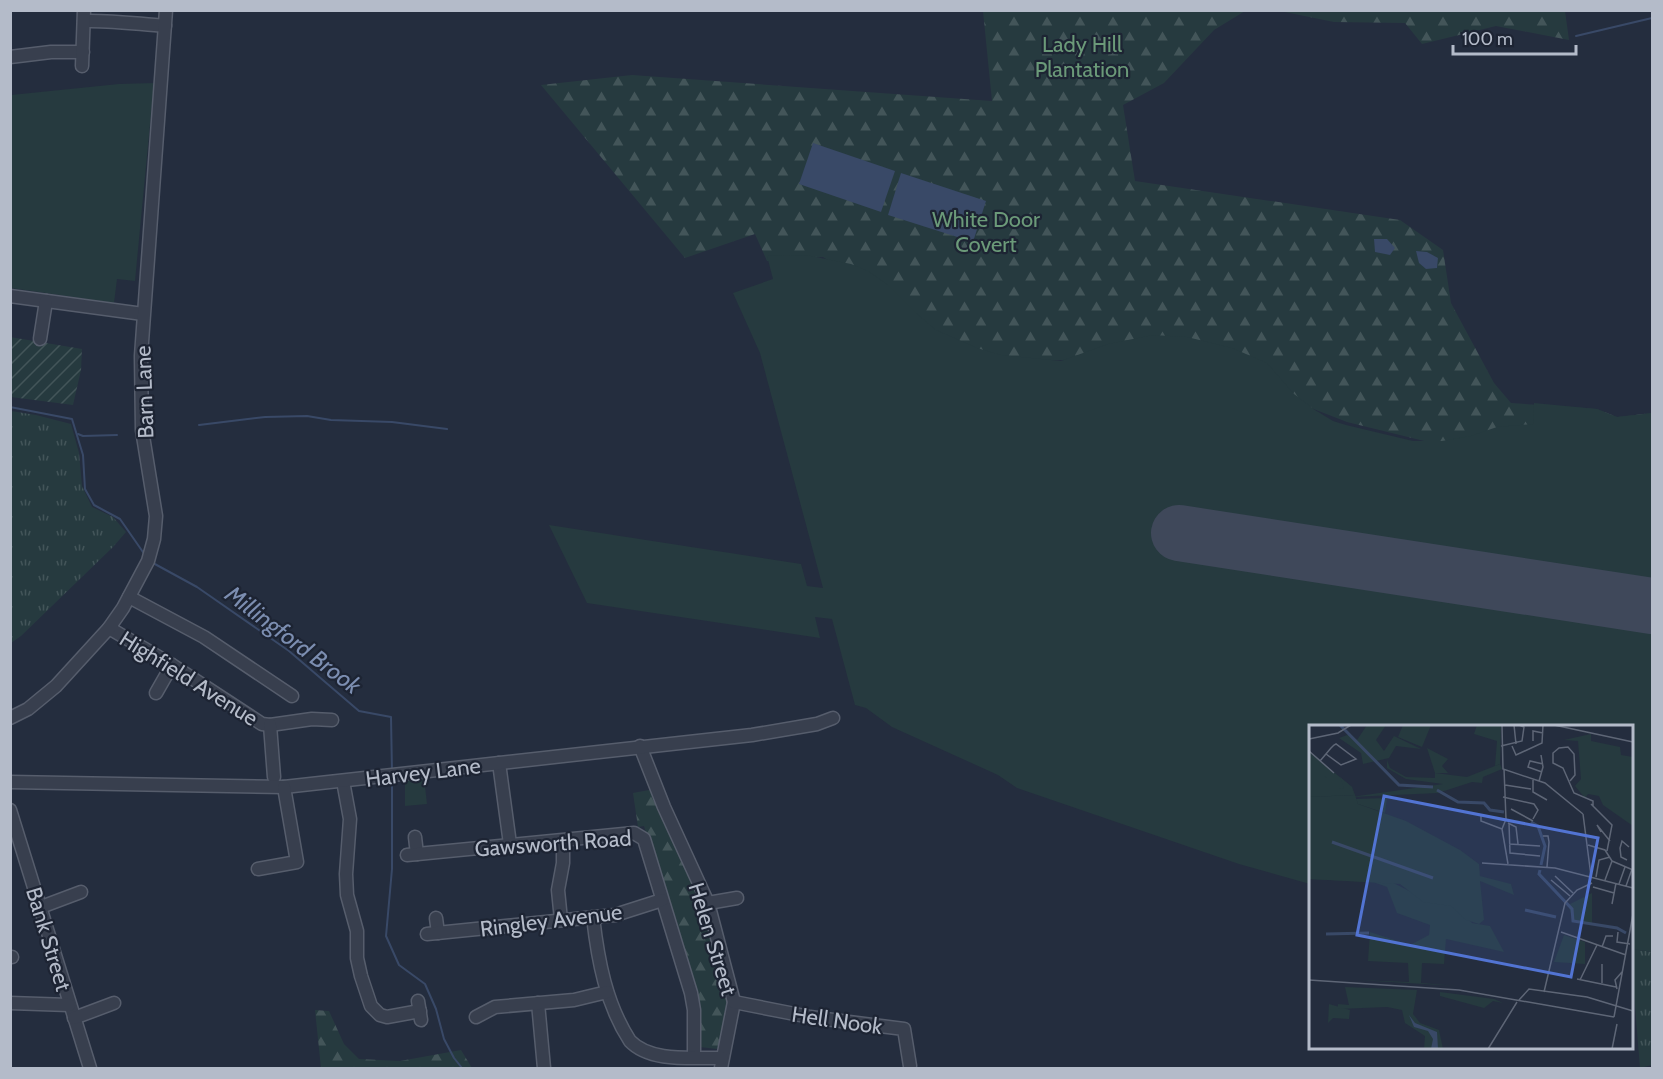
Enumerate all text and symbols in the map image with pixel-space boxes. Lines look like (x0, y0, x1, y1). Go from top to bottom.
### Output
scale bar (1453, 18, 1576, 56)
text: 100 m (1462, 28, 1513, 50)
park label: Lady Hill Plantation (1035, 31, 1129, 83)
park label: White Door Covert (932, 206, 1040, 258)
street label: Barn Lane (129, 345, 160, 439)
water label: Millingford Brook (219, 579, 367, 700)
street label: Highfield Avenue (115, 625, 263, 732)
inset map (1309, 725, 1633, 1049)
street label: Harvey Lane (364, 752, 482, 793)
street label: Gawsworth Road (474, 825, 632, 862)
street label: Helen Street (683, 879, 743, 999)
street label: Bank Street (20, 884, 77, 995)
street label: Ringley Avenue (478, 898, 624, 943)
street label: Hell Nook (790, 1001, 884, 1040)

